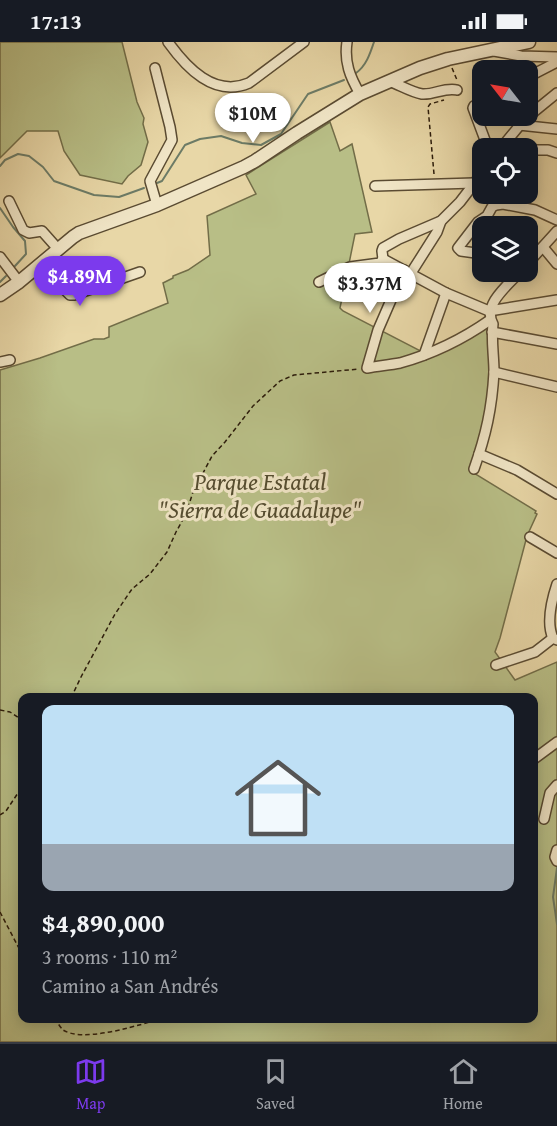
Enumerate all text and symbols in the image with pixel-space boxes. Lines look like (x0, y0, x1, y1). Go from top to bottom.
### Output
text: 17:13 (30, 5, 82, 37)
north arrow (472, 60, 538, 126)
map controls (472, 60, 538, 282)
pin: $10M (217, 93, 289, 144)
text: $10M (229, 98, 277, 127)
button: locate (472, 138, 538, 204)
button: layers (472, 216, 538, 282)
pin: $4.89M (31, 256, 129, 307)
text: $4.89M (48, 261, 112, 290)
pin: $3.37M (321, 263, 419, 314)
text: $3.37M (338, 268, 402, 297)
park label: Parque Estatal "Sierra de Guadalupe" (158, 464, 362, 527)
icon: home (224, 744, 332, 852)
text: $4,890,000 (42, 903, 164, 942)
text: 3 rooms · 110 m² (42, 942, 177, 971)
text: Camino a San Andrés (42, 971, 218, 1000)
tab: Map (74, 1055, 107, 1115)
tab: Saved (256, 1055, 295, 1115)
tab: Home (443, 1055, 483, 1115)

